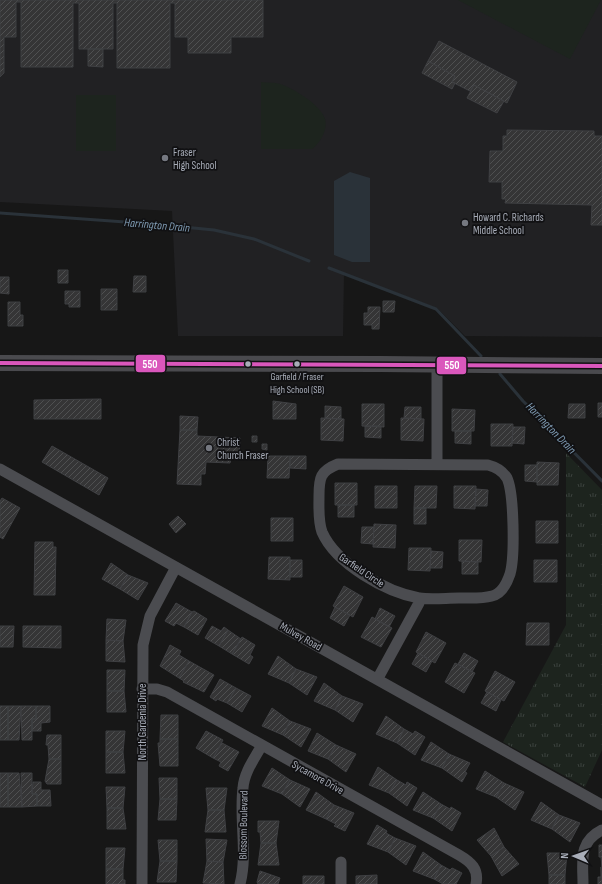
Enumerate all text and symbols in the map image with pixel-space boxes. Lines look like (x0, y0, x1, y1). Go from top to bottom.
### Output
place label: Fraser High School (173, 146, 216, 172)
marker: Fraser High School (160, 153, 170, 163)
place label: Howard C. Richards Middle School (473, 211, 544, 237)
water label: Harrington Drain (123, 215, 190, 236)
marker: Howard C. Richards Middle School (460, 218, 470, 228)
line badge: 550 (135, 354, 166, 373)
line badge: 550 (436, 356, 467, 375)
text: 550 (143, 358, 157, 371)
unlabelled marker (243, 359, 253, 369)
marker: Garfield / Fraser High School (SB) (292, 359, 302, 369)
text: 550 (445, 359, 459, 372)
place label: Garfield / Fraser High School (SB) (270, 371, 324, 396)
water label: Harrington Drain (522, 399, 579, 457)
place label: Christ Church Fraser (217, 436, 268, 462)
marker: Christ Church Fraser (204, 443, 214, 453)
street label: Garfield Circle (337, 551, 387, 590)
street label: Mulvey Road (277, 620, 324, 653)
street label: North Gardenia Drive (136, 684, 149, 760)
street label: Sycamore Drive (290, 758, 346, 797)
street label: Blossom Boulevard (236, 790, 251, 860)
north arrow (554, 836, 594, 876)
text: N (558, 852, 571, 859)

